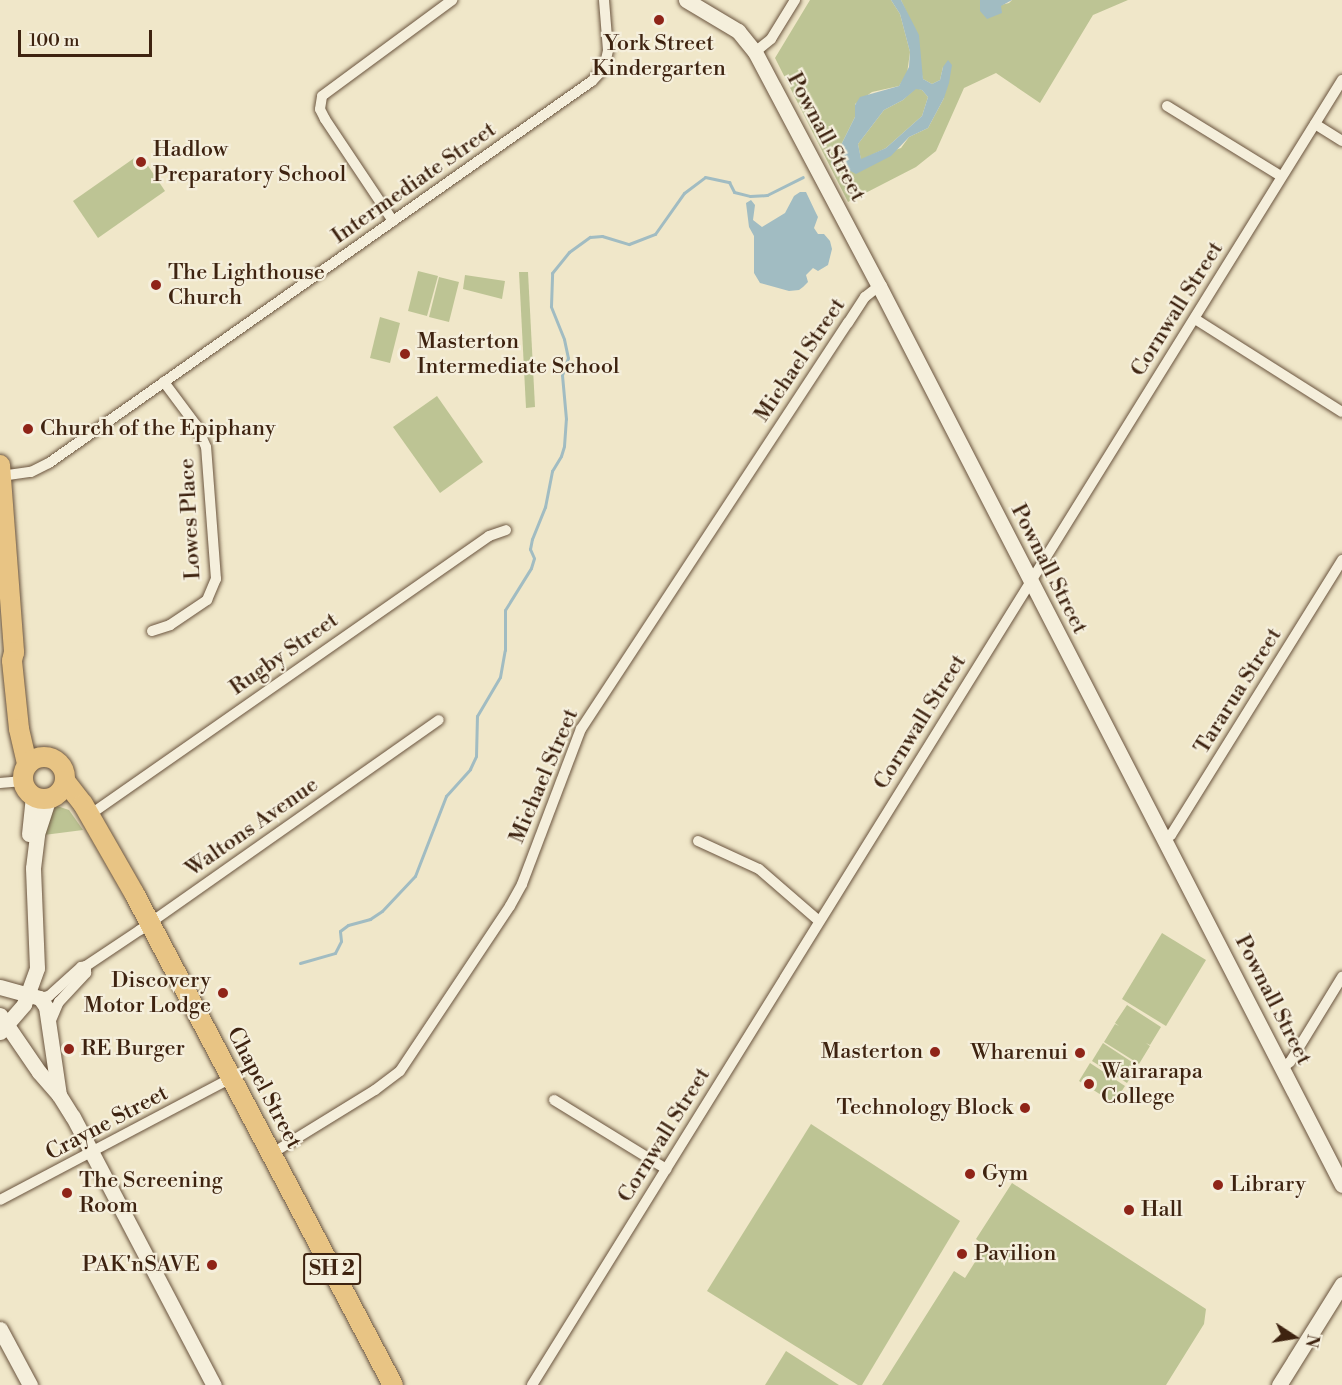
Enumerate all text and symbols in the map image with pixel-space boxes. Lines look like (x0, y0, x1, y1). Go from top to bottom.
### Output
marker: York Street Kindergarten (652, 13, 666, 27)
scale bar (21, 18, 154, 56)
text: 100 m (29, 29, 80, 52)
place label: York Street Kindergarten (592, 30, 726, 82)
street label: Pownall Street (781, 68, 871, 206)
street label: Intermediate Street (327, 116, 501, 250)
place label: Hadlow Preparatory School (153, 136, 346, 188)
marker: Hadlow Preparatory School (134, 155, 148, 169)
street label: Cornwall Street (1125, 237, 1229, 381)
place label: The Lighthouse Church (168, 259, 325, 310)
marker: The Lighthouse Church (149, 278, 163, 292)
street label: Michael Street (749, 293, 851, 427)
place label: Masterton Intermediate School (417, 328, 620, 380)
marker: Masterton Intermediate School (398, 347, 412, 361)
place label: Church of the Epiphany (40, 416, 276, 442)
marker: Church of the Epiphany (21, 422, 35, 436)
street label: Lowes Place (174, 458, 206, 580)
street label: Pownall Street (1005, 500, 1093, 638)
street label: Rugby Street (225, 607, 343, 701)
street label: Tararua Street (1189, 623, 1287, 759)
street label: Cornwall Street (868, 650, 972, 794)
street label: Michael Street (504, 705, 584, 847)
street label: Waltons Avenue (181, 771, 323, 883)
street label: Pownall Street (1229, 931, 1317, 1069)
place label: Discovery Motor Lodge (84, 967, 211, 1018)
marker: Discovery Motor Lodge (216, 986, 230, 1000)
street label: Chapel Street (221, 1023, 307, 1153)
place label: RE Burger (81, 1036, 185, 1062)
place label: Masterton (821, 1039, 923, 1065)
place label: Wharenui (970, 1040, 1068, 1066)
marker: RE Burger (62, 1042, 76, 1056)
marker: Masterton (928, 1045, 942, 1059)
marker: Wharenui (1073, 1046, 1087, 1060)
place label: Wairarapa College (1101, 1058, 1203, 1110)
street label: Cornwall Street (612, 1063, 716, 1207)
marker: Wairarapa College (1082, 1077, 1096, 1091)
street label: Crayne Street (41, 1080, 173, 1166)
place label: Technology Block (836, 1095, 1013, 1121)
marker: Technology Block (1018, 1101, 1032, 1115)
place label: Gym (982, 1161, 1028, 1187)
place label: The Screening Room (79, 1167, 223, 1218)
marker: Gym (963, 1167, 977, 1181)
place label: Library (1230, 1172, 1306, 1198)
marker: Library (1211, 1178, 1225, 1192)
marker: The Screening Room (60, 1186, 74, 1200)
place label: Hall (1141, 1197, 1183, 1223)
marker: Hall (1122, 1203, 1136, 1217)
place label: Pavilion (974, 1241, 1056, 1267)
marker: Pavilion (955, 1247, 969, 1261)
road number: SH 2 (302, 1251, 362, 1287)
place label: PAK'nSAVE (82, 1252, 200, 1278)
marker: PAK'nSAVE (205, 1258, 219, 1272)
north arrow (1264, 1307, 1324, 1367)
text: N (1301, 1332, 1323, 1349)

